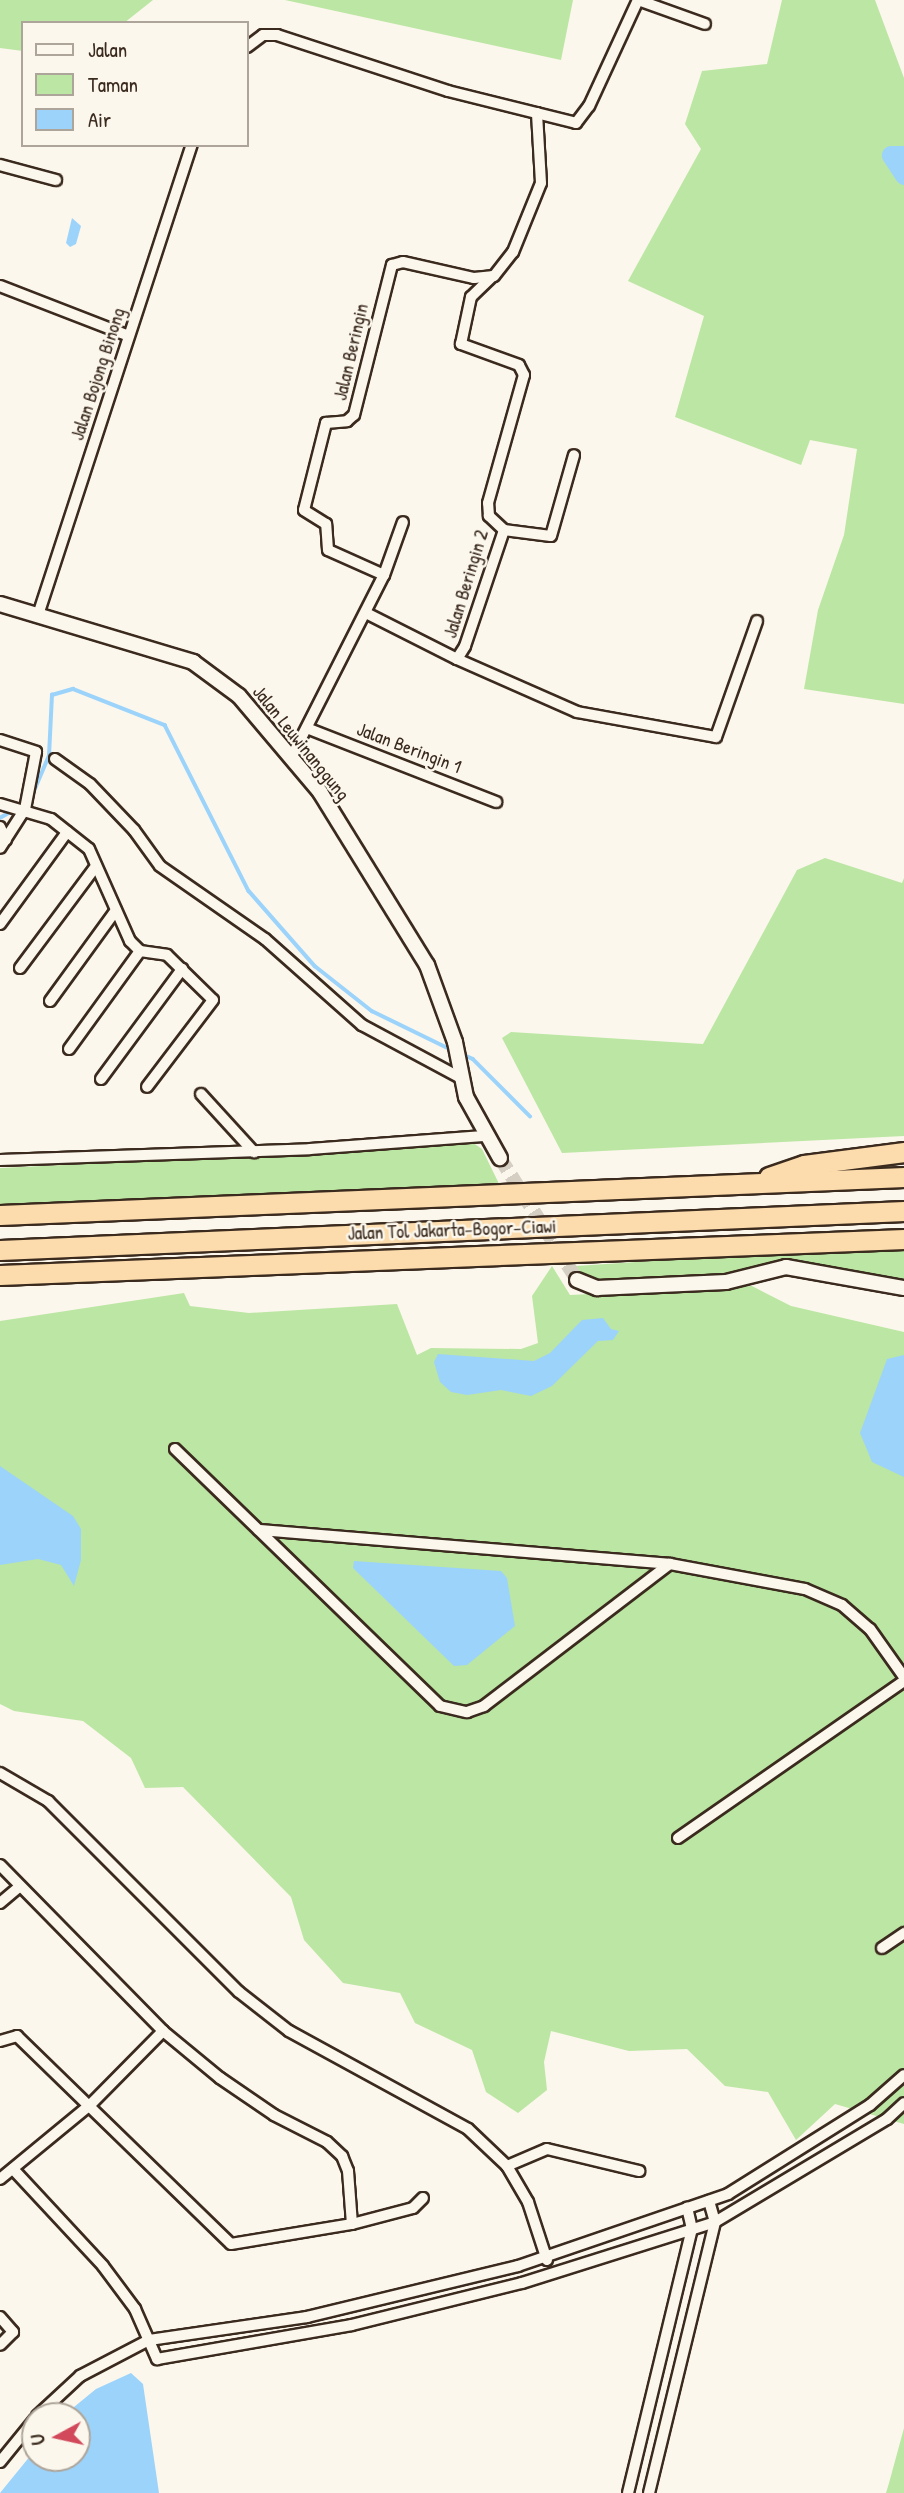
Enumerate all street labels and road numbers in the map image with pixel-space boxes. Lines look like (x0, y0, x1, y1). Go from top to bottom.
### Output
street label: Jalan Beringin (329, 301, 373, 403)
street label: Jalan Bojong Binong (66, 305, 130, 443)
street label: Jalan Beringin 2 (439, 527, 493, 641)
street label: Jalan Leuwinanggung (248, 681, 354, 805)
street label: Jalan Beringin 1 (354, 718, 464, 778)
street label: Jalan Tol Jakarta–Bogor–Ciawi (347, 1215, 557, 1245)

